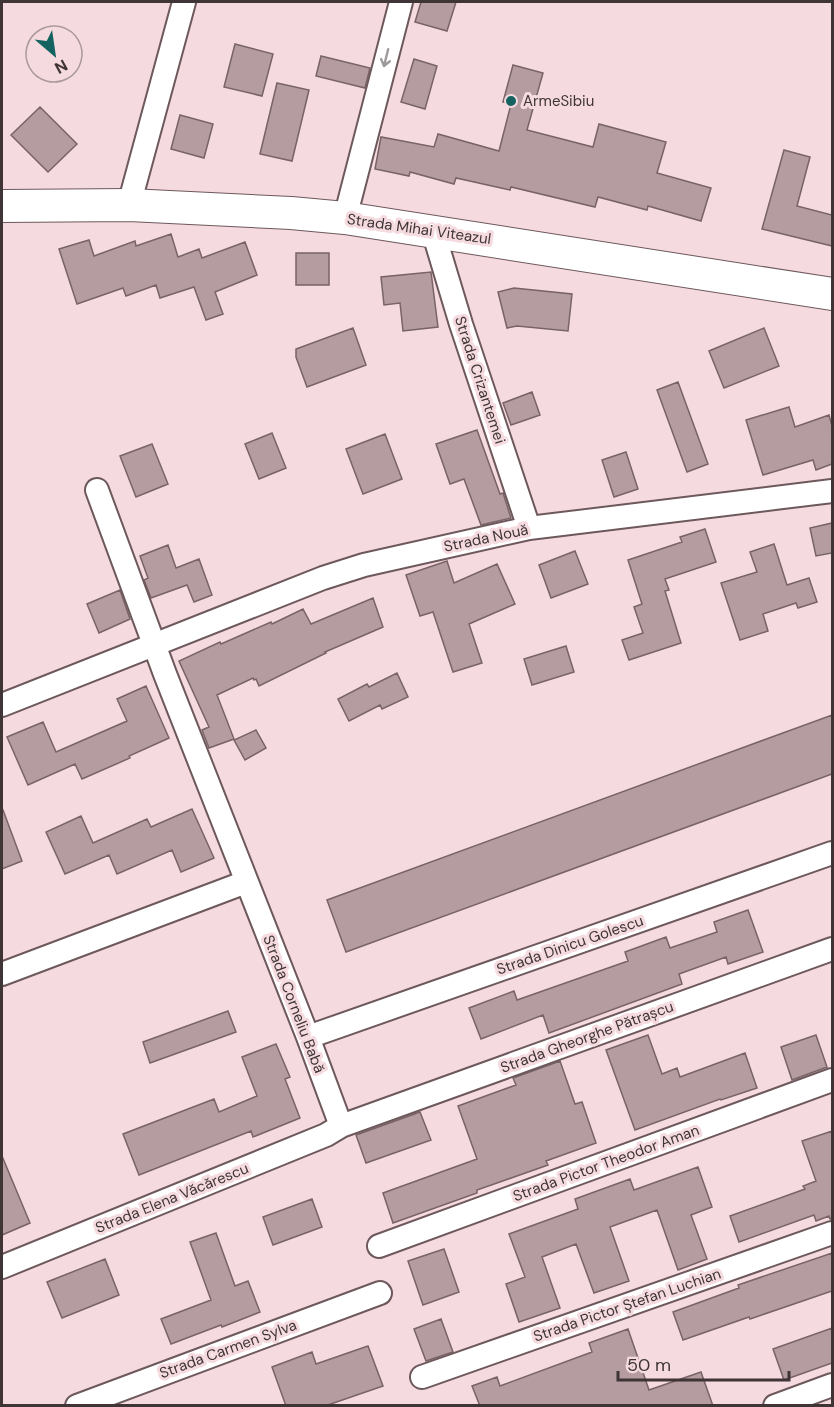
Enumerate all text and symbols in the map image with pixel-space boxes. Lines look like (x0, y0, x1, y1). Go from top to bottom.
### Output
north arrow (24, 24, 84, 84)
one-way arrow (380, 48, 392, 67)
text: N (51, 55, 71, 79)
place label: ArmeSibiu (523, 91, 594, 111)
marker: ArmeSibiu (504, 94, 518, 108)
street label: Strada Mihai Viteazul (346, 209, 492, 249)
street label: Strada Crizantemei (450, 314, 510, 446)
street label: Strada Nouă (442, 519, 530, 557)
street label: Strada Dinicu Golescu (494, 910, 646, 980)
street label: Strada Corneliu Babă (258, 932, 330, 1076)
street label: Strada Gheorghe Pătrașcu (498, 996, 676, 1078)
street label: Strada Pictor Theodor Aman (510, 1120, 702, 1206)
street label: Strada Elena Văcărescu (92, 1158, 252, 1238)
street label: Strada Pictor Ștefan Luchian (531, 1263, 723, 1347)
street label: Strada Carmen Sylva (157, 1315, 299, 1383)
scale bar (618, 1344, 789, 1382)
text: 50 m (627, 1353, 671, 1377)

